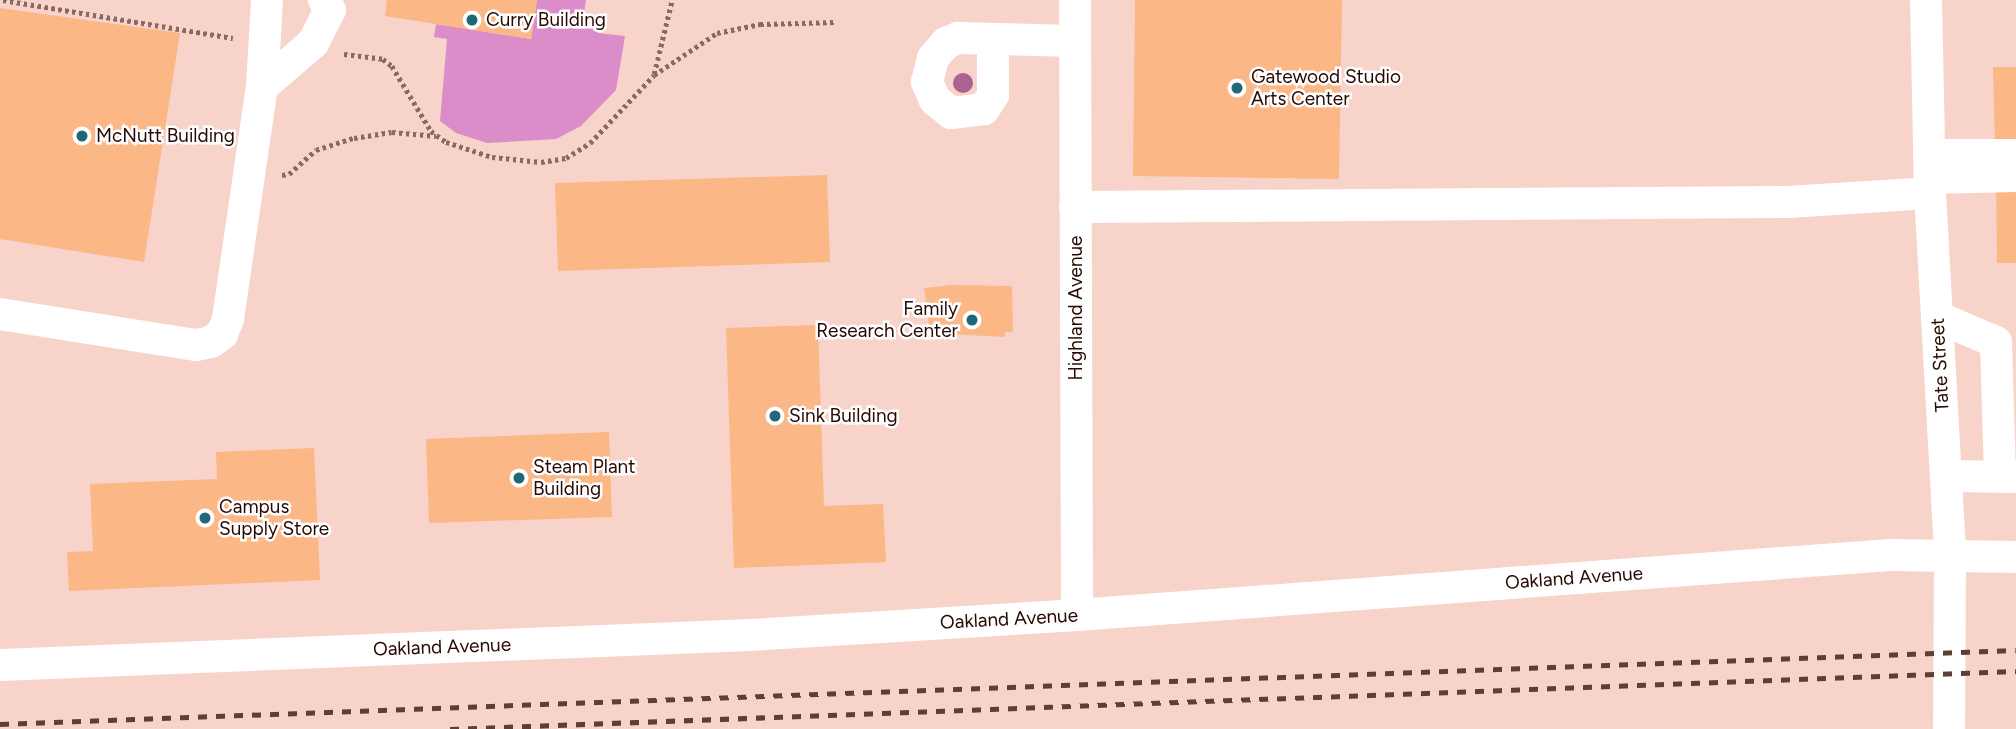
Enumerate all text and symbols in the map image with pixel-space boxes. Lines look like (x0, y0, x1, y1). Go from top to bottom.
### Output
place label: Curry Building (486, 9, 606, 31)
marker: Curry Building (464, 12, 480, 28)
place label: Gatewood Studio Arts Center (1251, 66, 1401, 110)
marker: Gatewood Studio Arts Center (1229, 80, 1245, 96)
place label: McNutt Building (96, 125, 235, 147)
marker: McNutt Building (74, 128, 90, 144)
street label: Highland Avenue (1065, 236, 1087, 380)
place label: Family Research Center (816, 298, 958, 342)
marker: Family Research Center (964, 312, 980, 328)
street label: Tate Street (1926, 317, 1954, 413)
place label: Sink Building (789, 405, 898, 427)
marker: Sink Building (767, 408, 783, 424)
place label: Steam Plant Building (533, 456, 635, 500)
marker: Steam Plant Building (511, 470, 527, 486)
place label: Campus Supply Store (219, 496, 329, 540)
marker: Campus Supply Store (197, 510, 213, 526)
street label: Oakland Avenue (1504, 562, 1644, 594)
street label: Oakland Avenue (939, 604, 1079, 634)
street label: Oakland Avenue (373, 633, 511, 661)

